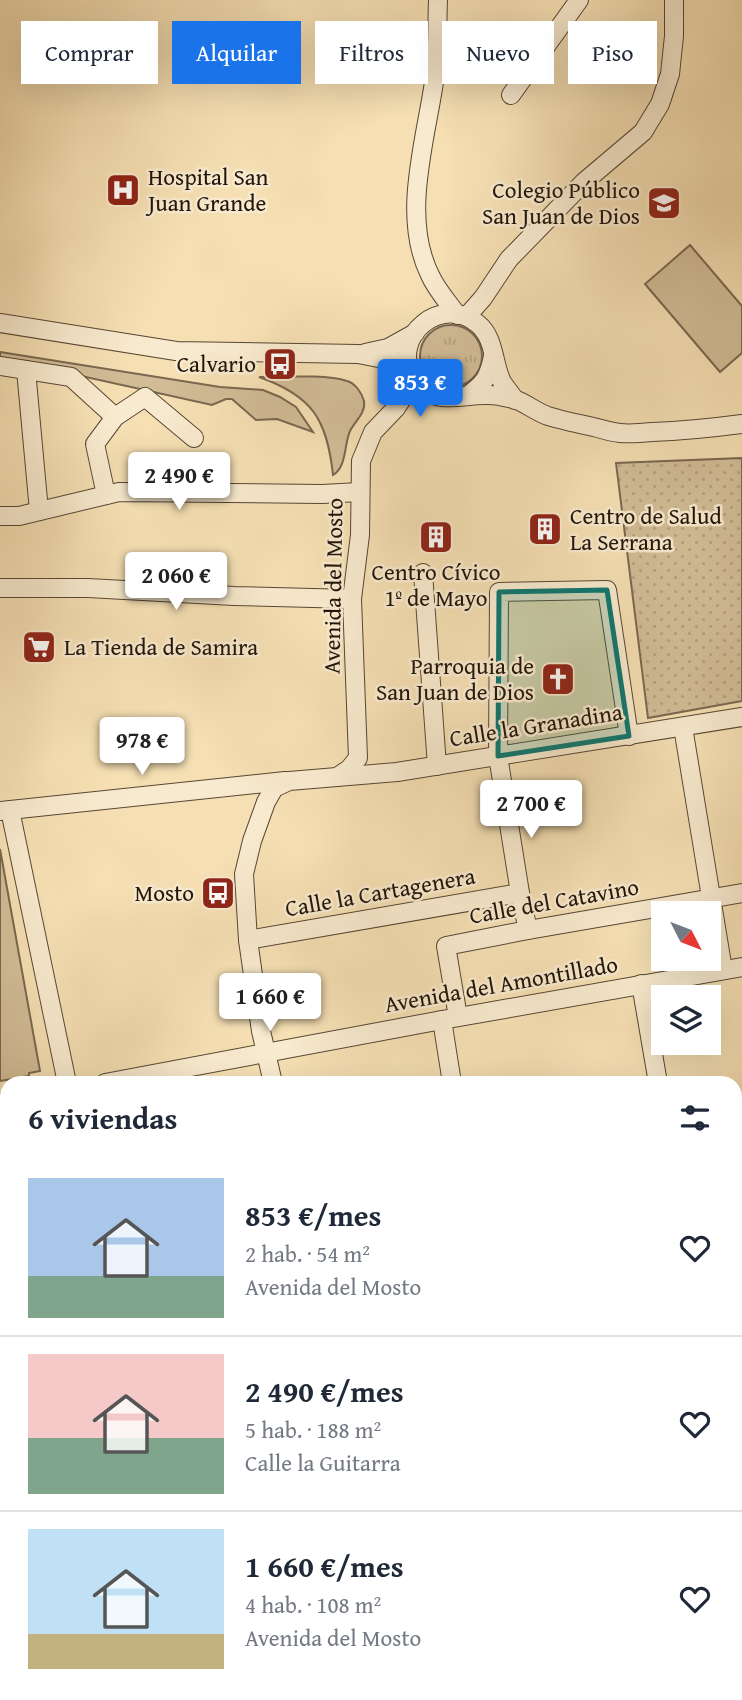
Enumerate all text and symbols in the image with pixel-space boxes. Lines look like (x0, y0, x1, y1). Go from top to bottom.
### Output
chip: Comprar (21, 21, 158, 84)
chip: Alquilar (172, 21, 301, 84)
chip: Filtros (315, 21, 428, 84)
chip: Nuevo (442, 21, 554, 84)
chip: Piso (568, 21, 657, 84)
place label: Hospital San Juan Grande (145, 160, 269, 219)
hospital icon: Hospital San Juan Grande (104, 171, 142, 209)
place label: Colegio Público San Juan de Dios (482, 173, 640, 232)
school or university icon: Colegio Público San Juan de Dios (645, 184, 683, 222)
bus stop icon: Calvario (261, 345, 299, 383)
place label: Calvario (177, 347, 256, 380)
pin: 853 € (371, 360, 469, 419)
text: 853 € (394, 365, 446, 398)
pin: 2 490 € (114, 452, 244, 512)
text: 2 490 € (144, 458, 214, 491)
street label: Avenida del Mosto (314, 498, 351, 674)
place label: Centro de Salud La Serrana (570, 499, 722, 558)
building icon: Centro de Salud La Serrana (526, 510, 564, 548)
building icon: Centro Cívico 1º de Mayo (417, 518, 455, 556)
pin: 2 060 € (111, 552, 241, 612)
place label: Centro Cívico 1º de Mayo (371, 555, 501, 614)
text: 2 060 € (141, 558, 211, 591)
supermarket icon: La Tienda de Samira (20, 628, 58, 666)
place label: La Tienda de Samira (64, 630, 258, 663)
place label: Parroquia de San Juan de Dios (376, 649, 534, 708)
church icon: Parroquia de San Juan de Dios (539, 660, 577, 698)
street label: Calle la Granadina (447, 695, 625, 754)
pin: 978 € (93, 718, 191, 777)
text: 978 € (116, 723, 168, 756)
pin: 2 700 € (466, 780, 596, 840)
text: 2 700 € (496, 786, 566, 819)
street label: Calle la Cartagenera (282, 859, 478, 924)
street label: Calle del Catavino (467, 869, 641, 932)
bus stop icon: Mosto (199, 874, 237, 912)
place label: Mosto (134, 876, 194, 909)
north arrow (651, 901, 721, 971)
map controls (651, 901, 721, 1055)
street label: Avenida del Amontillado (382, 947, 620, 1020)
pin: 1 660 € (205, 974, 335, 1033)
text: 1 660 € (235, 979, 305, 1012)
button: layers (651, 985, 721, 1055)
text: 6 viviendas (28, 1096, 177, 1140)
icon: filters (676, 1099, 714, 1137)
text: 853 €/mes (245, 1193, 381, 1237)
icon: home (84, 1206, 168, 1290)
icon: heart (676, 1229, 714, 1267)
text: 2 hab. · 54 m² (245, 1237, 370, 1270)
text: Avenida del Mosto (245, 1270, 421, 1303)
text: 2 490 €/mes (245, 1369, 404, 1413)
icon: home (84, 1382, 168, 1466)
icon: heart (676, 1405, 714, 1443)
text: 5 hab. · 188 m² (245, 1413, 381, 1446)
text: Calle la Guitarra (245, 1446, 401, 1479)
text: 1 660 €/mes (245, 1544, 404, 1588)
icon: home (84, 1557, 168, 1641)
icon: heart (676, 1580, 714, 1618)
text: 4 hab. · 108 m² (245, 1588, 381, 1621)
text: Avenida del Mosto (245, 1621, 421, 1654)

